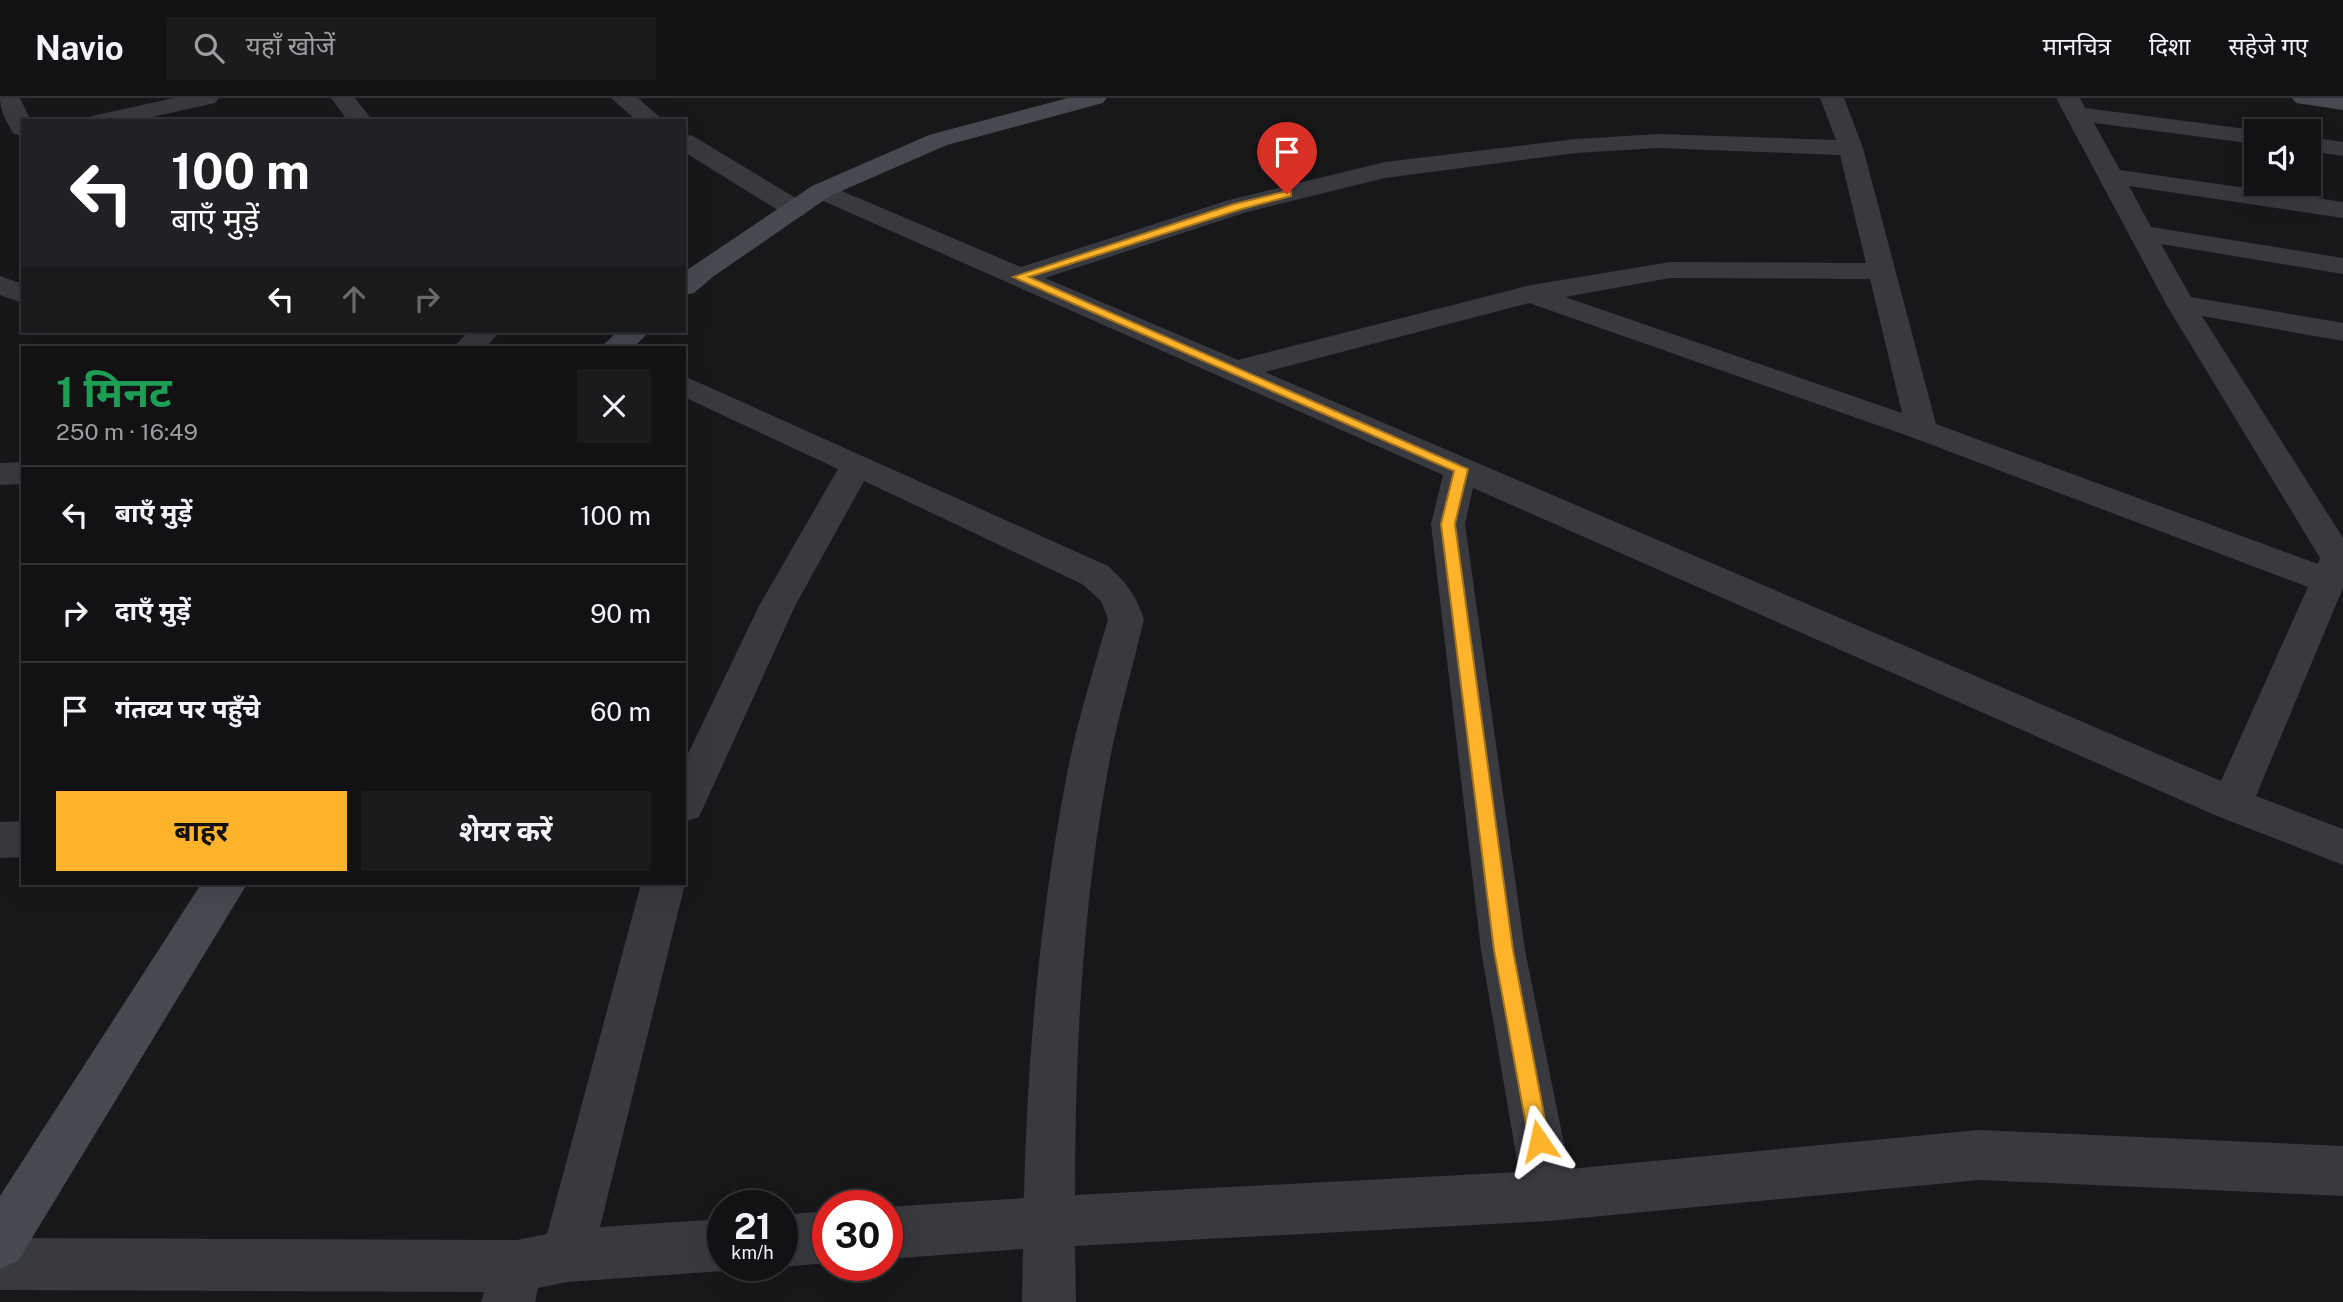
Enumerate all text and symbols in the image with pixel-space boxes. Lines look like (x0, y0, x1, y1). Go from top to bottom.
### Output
search box (166, 17, 656, 80)
text: Navio (35, 29, 124, 67)
icon: search (190, 29, 228, 67)
text: यहाँ खोजें (246, 30, 335, 61)
text: मानचित्र (2043, 32, 2111, 60)
text: दिशा (2149, 32, 2191, 60)
text: सहेजे गए (2229, 32, 2308, 60)
map controls (2244, 119, 2321, 196)
button: sound (2244, 119, 2321, 196)
pin (1257, 122, 1317, 194)
icon: arrive (1268, 133, 1306, 171)
text: 100 m (171, 142, 310, 200)
icon: left (56, 147, 147, 238)
text: बाएँ मुड़ें (171, 201, 259, 238)
icon: left (262, 280, 300, 318)
icon: ahead (335, 280, 373, 318)
icon: right (408, 280, 446, 318)
text: 1 मिनट (56, 367, 172, 416)
button: close (577, 369, 651, 443)
text: 250 m · 16:49 (56, 418, 198, 445)
icon: left (56, 496, 94, 534)
text: बाएँ मुड़ें (115, 497, 192, 528)
text: 100 m (580, 500, 651, 531)
icon: right (56, 594, 94, 632)
text: दाएँ मुड़ें (115, 595, 191, 626)
text: 90 m (590, 598, 651, 629)
icon: arrive (56, 692, 94, 730)
text: गंतव्य पर पहुँचे (115, 693, 260, 724)
text: 60 m (590, 696, 651, 727)
button: बाहर (56, 791, 347, 871)
button: शेयर करें (361, 791, 651, 871)
position arrow (1502, 1104, 1576, 1178)
speed limit sign: 30 (812, 1190, 903, 1281)
text: 21 (734, 1206, 771, 1247)
text: km/h (731, 1242, 774, 1263)

